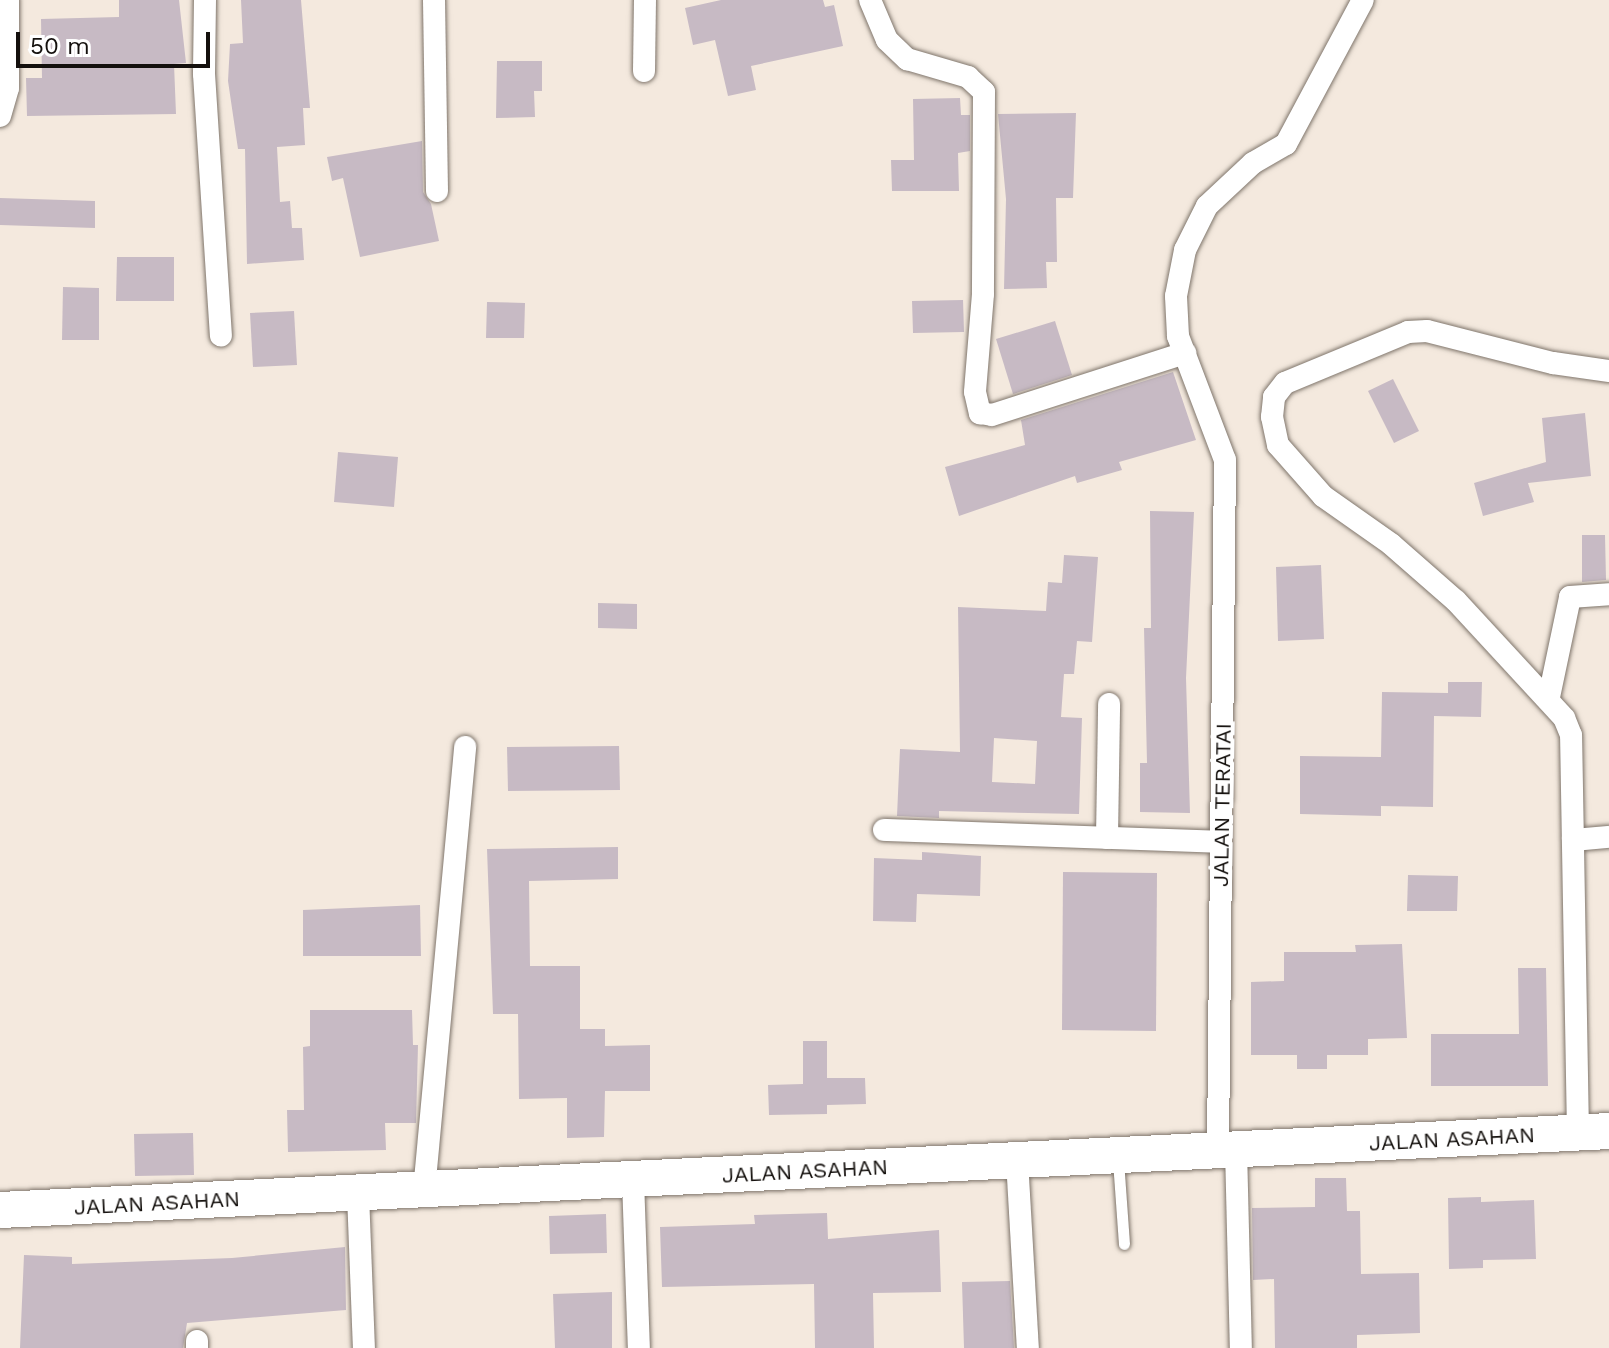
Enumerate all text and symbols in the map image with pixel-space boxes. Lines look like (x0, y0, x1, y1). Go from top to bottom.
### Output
scale bar (20, 16, 214, 66)
text: 50 m (30, 32, 90, 60)
street label: JALAN TERATAI (1207, 722, 1237, 888)
street label: JALAN ASAHAN (1368, 1121, 1536, 1157)
street label: JALAN ASAHAN (721, 1153, 889, 1189)
street label: JALAN ASAHAN (73, 1185, 241, 1221)

